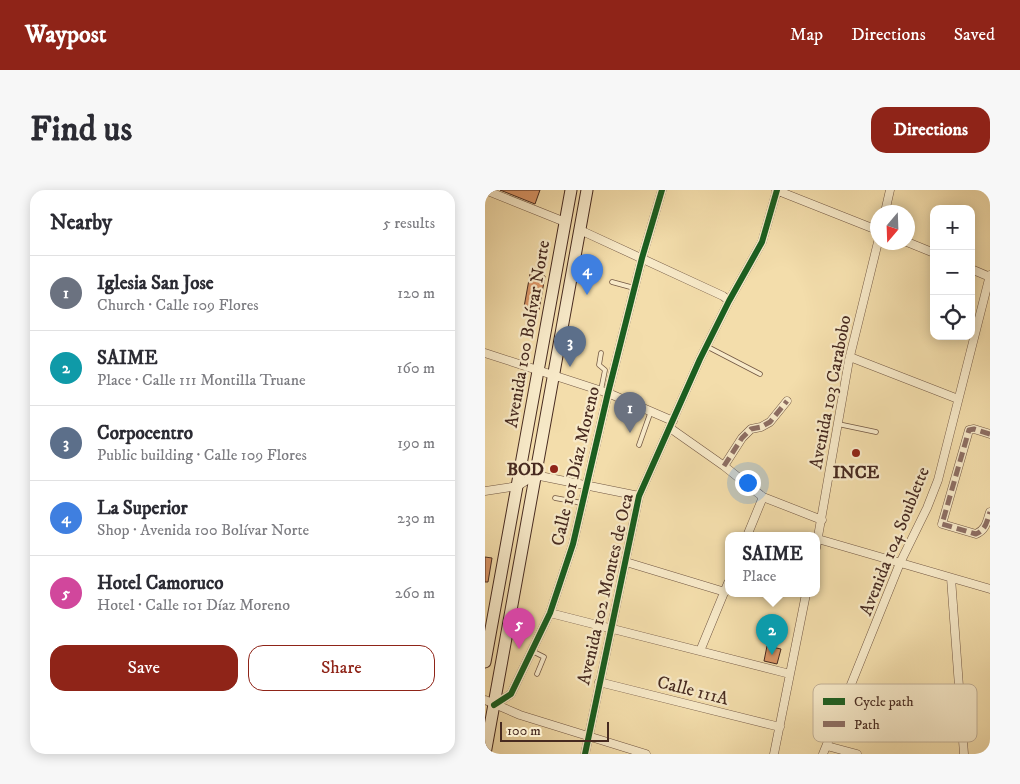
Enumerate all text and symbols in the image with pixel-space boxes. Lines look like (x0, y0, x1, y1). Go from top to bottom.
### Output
text: Waypost (25, 20, 106, 50)
text: Map (790, 24, 823, 46)
text: Directions (851, 24, 926, 46)
text: Saved (954, 24, 995, 46)
button: Directions (871, 107, 990, 153)
text: Find us (30, 108, 132, 152)
north arrow (870, 205, 915, 250)
map controls (930, 205, 975, 340)
button: + (930, 205, 975, 250)
text: Nearby (50, 210, 112, 236)
text: 5 results (383, 213, 435, 233)
street label: Avenida 100 Bolívar Norte (501, 239, 555, 430)
button: − (930, 250, 975, 295)
pin: 4 (571, 254, 603, 295)
text: Iglesia San Jose (97, 272, 214, 295)
text: 1 (63, 283, 69, 303)
text: 120 m (397, 283, 435, 303)
text: Church · Calle 109 Flores (97, 295, 259, 315)
button: locate (930, 295, 975, 340)
street label: Avenida 103 Carabobo (805, 313, 857, 471)
pin: 3 (554, 326, 586, 367)
text: SAIME (97, 347, 158, 370)
text: 2 (62, 358, 70, 378)
text: 160 m (397, 358, 435, 378)
text: Place · Calle 111 Montilla Truane (97, 370, 306, 390)
street label: Calle 101 Díaz Moreno (547, 384, 605, 548)
pin: 1 (614, 392, 646, 433)
text: Corpocentro (97, 422, 193, 445)
text: 3 (63, 433, 69, 453)
text: 190 m (397, 433, 435, 453)
text: Public building · Calle 109 Flores (97, 445, 307, 465)
marker: INCE (850, 447, 862, 459)
place label: BOD (507, 459, 544, 481)
place label: INCE (833, 462, 880, 484)
marker: BOD (548, 463, 560, 475)
street label: Avenida 104 Soublette (855, 464, 935, 619)
your location (735, 470, 761, 496)
street label: Avenida 102 Montes de Oca (573, 491, 639, 687)
text: La Superior (97, 497, 188, 520)
text: 4 (61, 508, 71, 528)
text: 230 m (397, 508, 435, 528)
text: Shop · Avenida 100 Bolívar Norte (97, 520, 309, 540)
popup (725, 532, 820, 597)
text: SAIME (742, 543, 803, 566)
text: Place (742, 566, 776, 586)
text: Hotel Camoruco (97, 572, 223, 595)
text: 5 (62, 583, 70, 603)
text: 260 m (395, 583, 435, 603)
text: Hotel · Calle 101 Díaz Moreno (97, 595, 290, 615)
pin: 5 (503, 608, 535, 649)
pin: 2 (756, 614, 788, 655)
button: Save (50, 645, 238, 691)
button: Share (248, 645, 435, 691)
street label: Calle 111A (655, 671, 731, 711)
legend (813, 684, 977, 742)
text: Cycle path (854, 693, 914, 711)
text: Path (854, 716, 881, 734)
scale bar (500, 719, 609, 742)
text: 100 m (507, 722, 541, 740)

